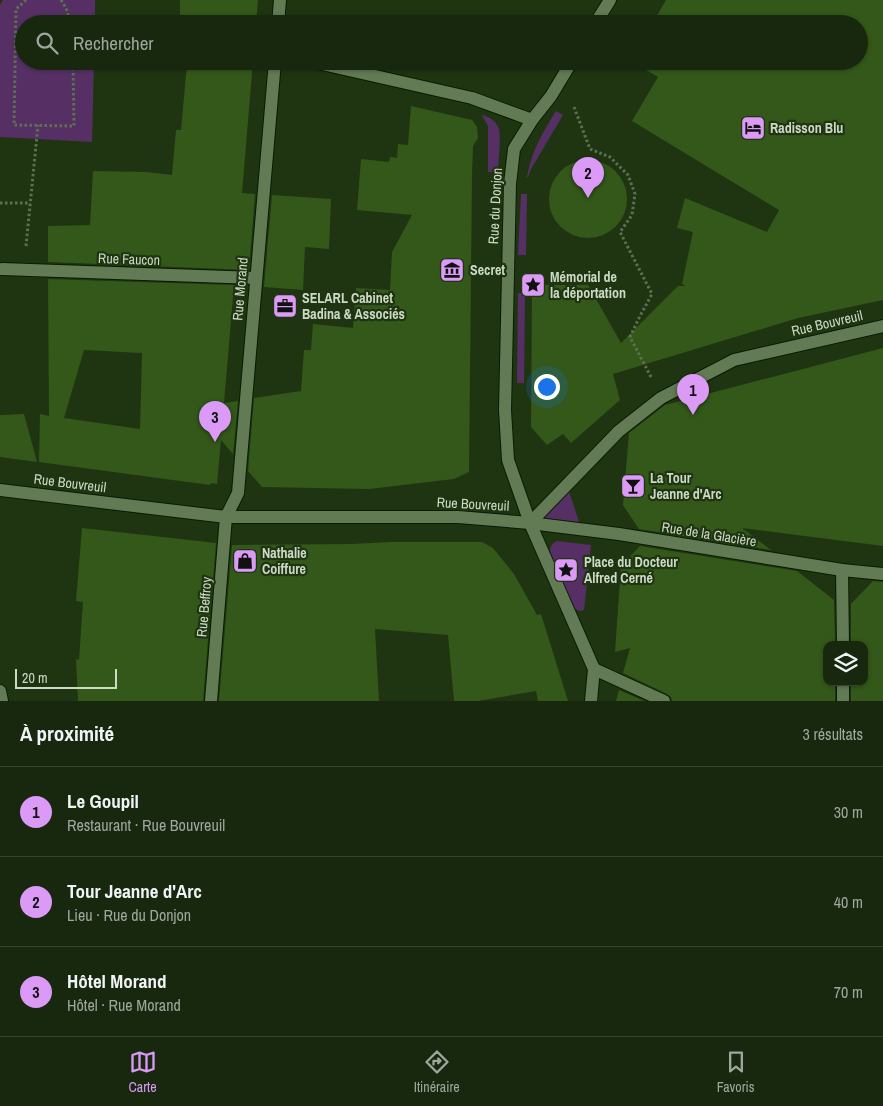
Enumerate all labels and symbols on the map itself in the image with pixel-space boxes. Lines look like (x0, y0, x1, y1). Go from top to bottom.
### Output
hotel icon: Radisson Blu (740, 115, 766, 141)
place label: Radisson Blu (770, 119, 843, 137)
pin: 2 (572, 157, 604, 198)
street label: Rue du Donjon (484, 167, 506, 245)
street label: Rue Faucon (98, 249, 160, 269)
street label: Rue Morand (228, 257, 252, 321)
museum icon: Secret (439, 257, 465, 283)
place label: Secret (470, 261, 505, 279)
place label: Mémorial de la déportation (550, 268, 626, 302)
place icon: Mémorial de la déportation (520, 272, 546, 298)
place label: SELARL Cabinet Badina & Associés (302, 289, 405, 323)
office icon: SELARL Cabinet Badina & Associés (272, 293, 298, 319)
street label: Rue Bouvreuil (790, 306, 864, 340)
your location (534, 374, 560, 400)
pin: 1 (677, 374, 709, 415)
pin: 3 (199, 401, 231, 442)
place label: La Tour Jeanne d'Arc (650, 469, 722, 503)
street label: Rue Bouvreuil (33, 470, 107, 496)
bar icon: La Tour Jeanne d'Arc (620, 473, 646, 499)
street label: Rue Bouvreuil (436, 493, 510, 515)
street label: Rue de la Glacière (660, 518, 758, 550)
place label: Nathalie Coiffure (262, 544, 307, 578)
shop icon: Nathalie Coiffure (232, 548, 258, 574)
place label: Place du Docteur Alfred Cerné (584, 553, 678, 587)
place icon: Place du Docteur Alfred Cerné (553, 557, 579, 583)
street label: Rue Beffroy (192, 576, 216, 638)
scale bar (15, 666, 118, 689)

